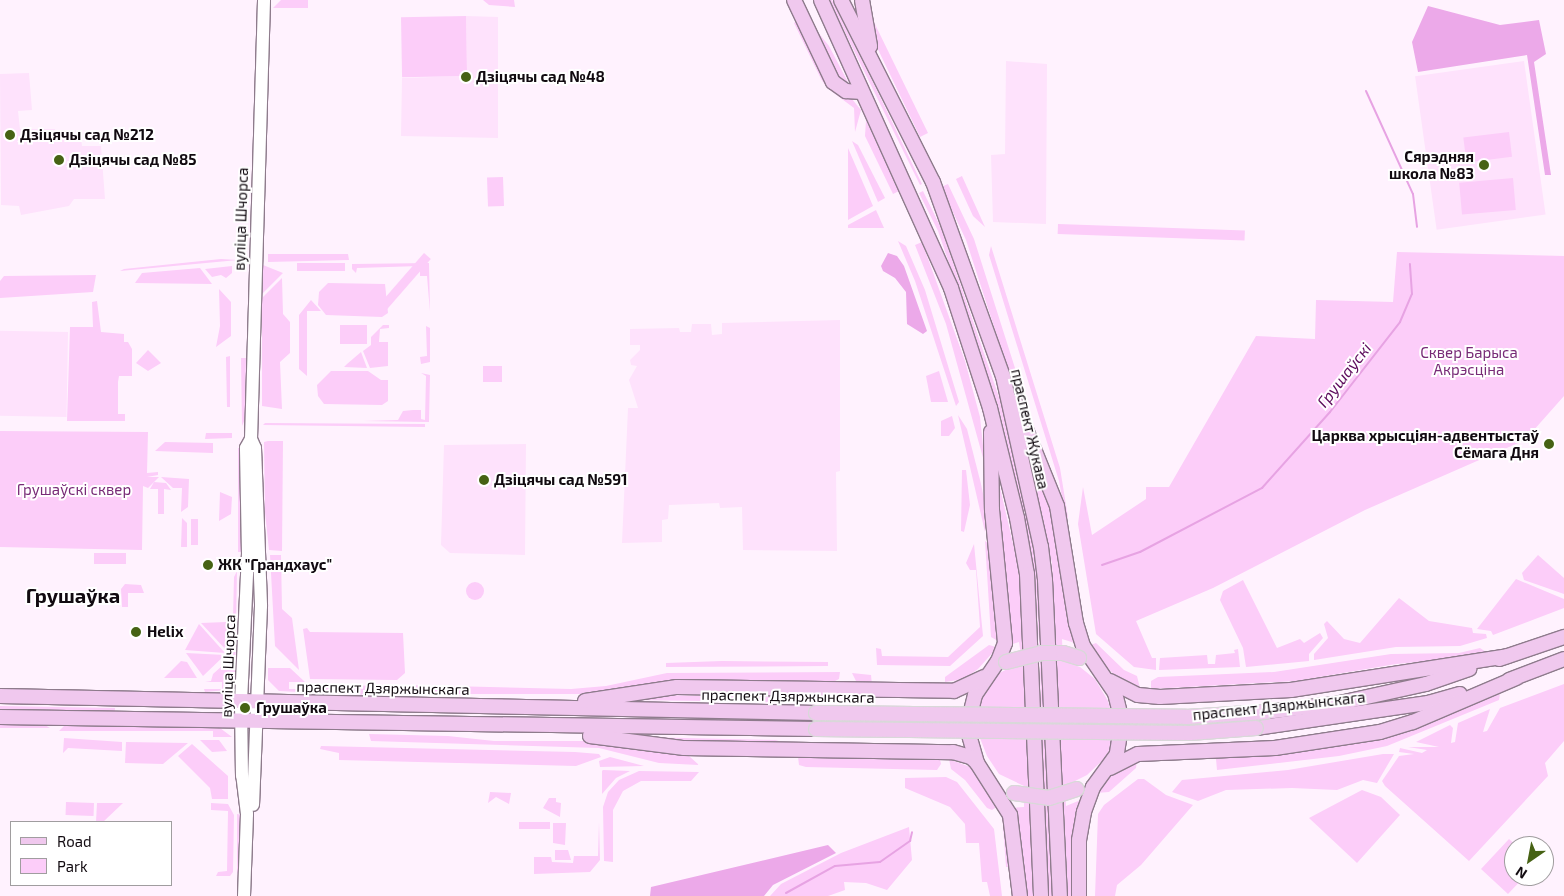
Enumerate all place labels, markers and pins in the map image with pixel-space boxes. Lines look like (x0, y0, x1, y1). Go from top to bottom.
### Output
place label: Дзіцячы сад №48 (476, 68, 605, 86)
marker: Дзіцячы сад №48 (460, 71, 472, 83)
place label: Дзіцячы сад №212 (20, 126, 154, 144)
marker: Дзіцячы сад №212 (4, 129, 16, 141)
place label: Сярэдняя школа №83 (1389, 147, 1474, 182)
place label: Дзіцячы сад №85 (69, 151, 197, 169)
marker: Дзіцячы сад №85 (53, 154, 65, 166)
marker: Сярэдняя школа №83 (1478, 159, 1490, 171)
place label: Царква хрысціян-адвентыстаў Сёмага Дня (1311, 426, 1539, 461)
marker: Царква хрысціян-адвентыстаў Сёмага Дня (1543, 438, 1555, 450)
place label: Дзіцячы сад №591 (494, 471, 628, 489)
marker: Дзіцячы сад №591 (478, 474, 490, 486)
place label: ЖК "Грандхаус" (218, 556, 332, 574)
marker: ЖК "Грандхаус" (202, 559, 214, 571)
place label: Helix (147, 623, 183, 641)
marker: Helix (129, 625, 143, 639)
place label: Грушаўка (256, 699, 327, 717)
marker: Грушаўка (238, 701, 252, 715)

